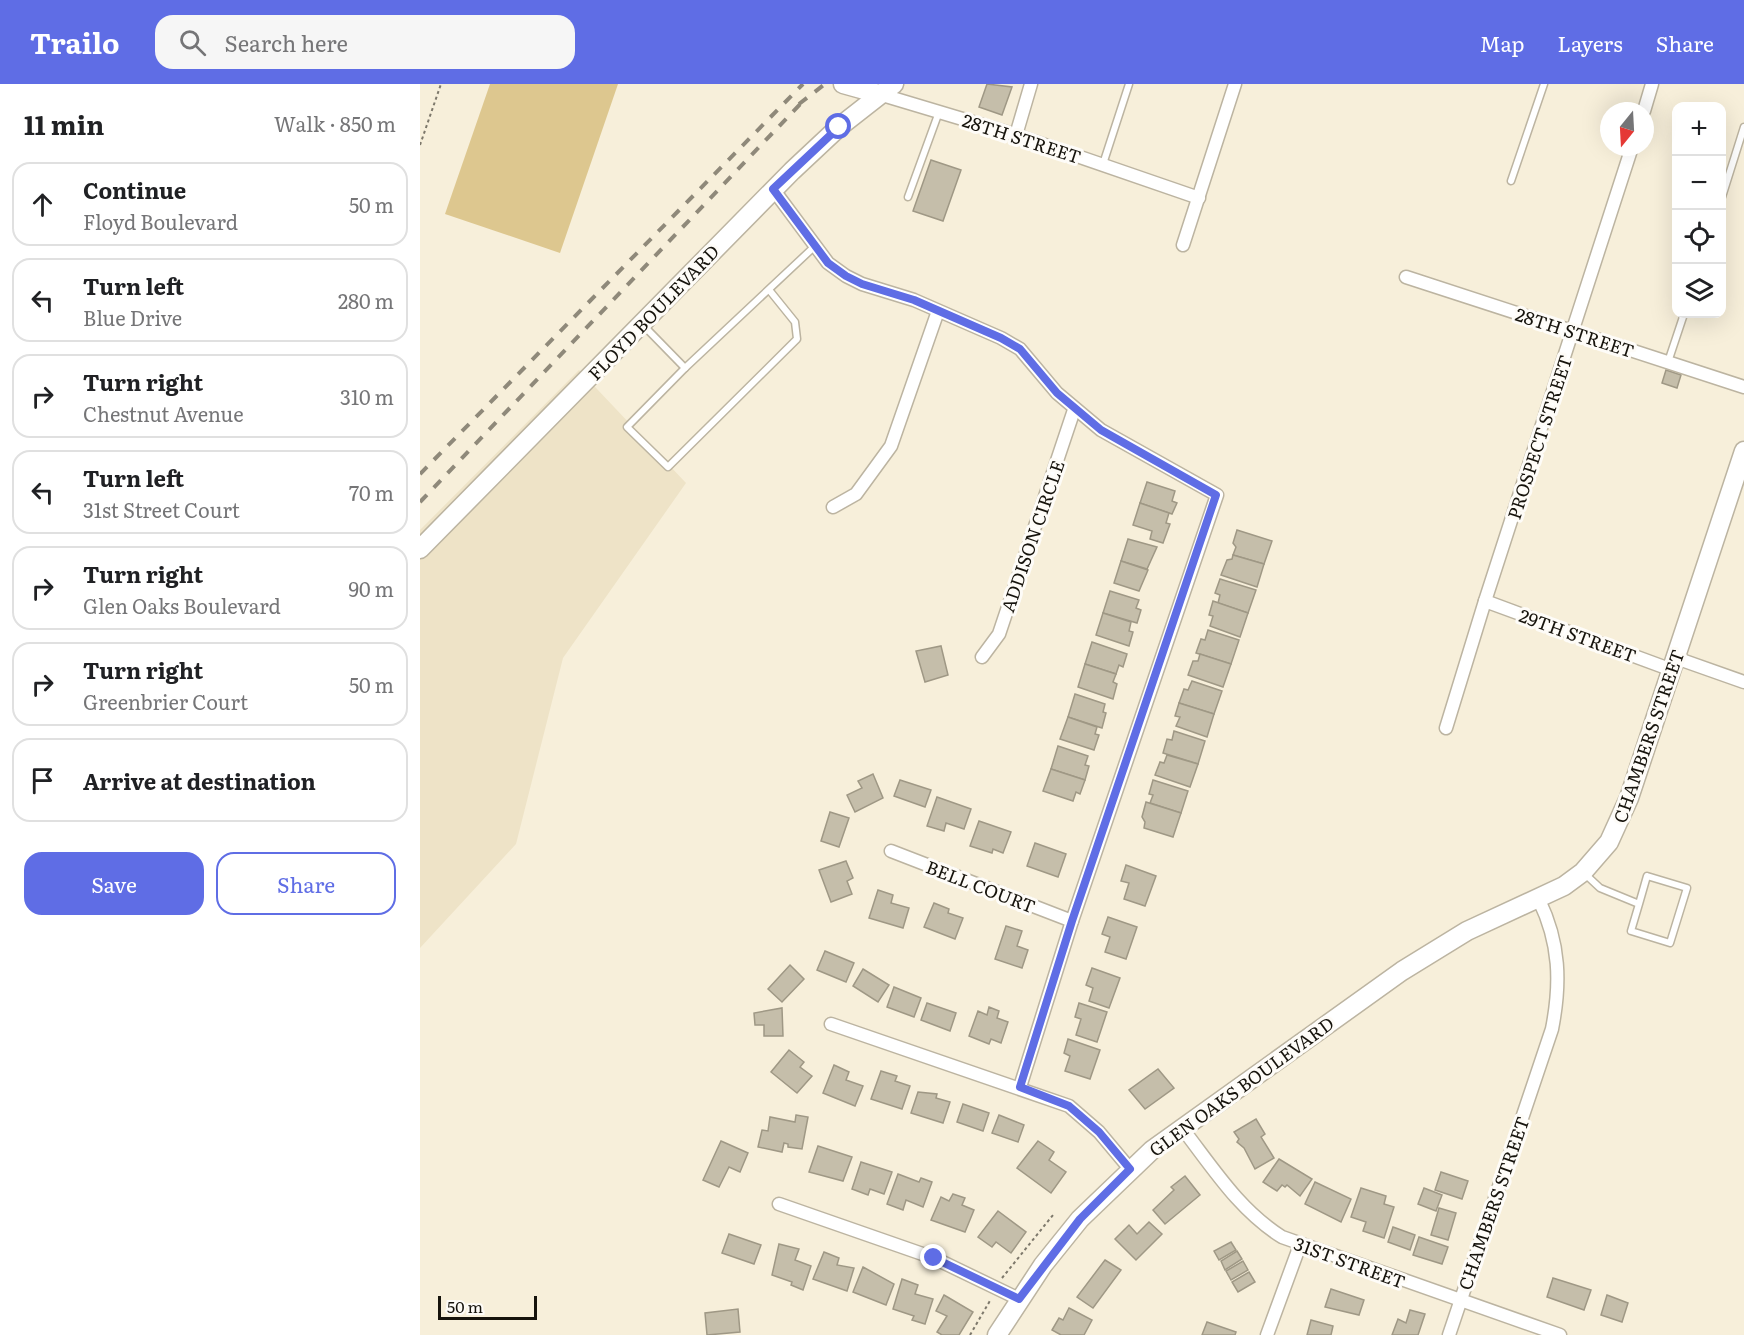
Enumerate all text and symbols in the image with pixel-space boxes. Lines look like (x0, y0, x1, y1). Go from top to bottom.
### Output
search box (155, 15, 575, 69)
text: Trailo (30, 21, 119, 63)
icon: search (176, 26, 209, 59)
text: Search here (224, 26, 348, 59)
text: Map (1480, 27, 1525, 58)
text: Layers (1558, 27, 1623, 58)
text: Share (1656, 27, 1714, 58)
north arrow (1600, 102, 1654, 156)
map controls (1672, 102, 1726, 318)
button: + (1672, 102, 1726, 156)
text: 11 min (24, 104, 104, 143)
street label: 28TH STREET (959, 106, 1085, 170)
text: Walk · 850 m (274, 108, 396, 138)
route start (825, 113, 851, 139)
button: − (1672, 156, 1726, 210)
text: Continue (83, 173, 186, 206)
icon: ahead (26, 188, 59, 221)
text: 50 m (349, 189, 394, 219)
text: Floyd Boulevard (83, 206, 238, 236)
button: locate (1672, 210, 1726, 264)
street label: FLOYD BOULEVARD (581, 238, 725, 386)
button: layers (1672, 264, 1726, 318)
text: Turn left (83, 269, 184, 302)
icon: left (26, 284, 59, 317)
text: 280 m (338, 285, 394, 315)
street label: 28TH STREET (1512, 300, 1638, 364)
text: Blue Drive (83, 302, 182, 332)
street label: PROSPECT STREET (1500, 351, 1578, 523)
text: Turn right (83, 365, 203, 398)
icon: right (26, 380, 59, 413)
text: 310 m (340, 381, 394, 411)
text: Chestnut Avenue (83, 398, 244, 428)
street label: ADDISON CIRCLE (993, 456, 1071, 616)
text: Turn left (83, 461, 184, 494)
icon: left (26, 476, 59, 509)
text: 70 m (349, 477, 394, 507)
text: 31st Street Court (83, 494, 240, 524)
text: Turn right (83, 557, 203, 590)
icon: right (26, 572, 59, 605)
text: 90 m (349, 573, 394, 603)
text: Glen Oaks Boulevard (83, 590, 281, 620)
street label: 29TH STREET (1516, 601, 1640, 669)
street label: CHAMBERS STREET (1606, 646, 1690, 826)
text: Turn right (83, 653, 203, 686)
icon: right (26, 668, 59, 701)
text: 50 m (349, 669, 394, 699)
text: Greenbrier Court (83, 686, 248, 716)
icon: arrive (26, 764, 59, 797)
text: Arrive at destination (83, 764, 316, 797)
button: Save (24, 852, 204, 915)
button: Share (216, 852, 396, 915)
street label: BELL COURT (922, 853, 1040, 919)
street label: GLEN OAKS BOULEVARD (1143, 1010, 1339, 1162)
street label: CHAMBERS STREET (1451, 1113, 1535, 1293)
street label: 31ST STREET (1291, 1229, 1409, 1295)
route end (920, 1244, 946, 1270)
scale bar (438, 1293, 537, 1320)
text: 50 m (447, 1294, 483, 1318)

